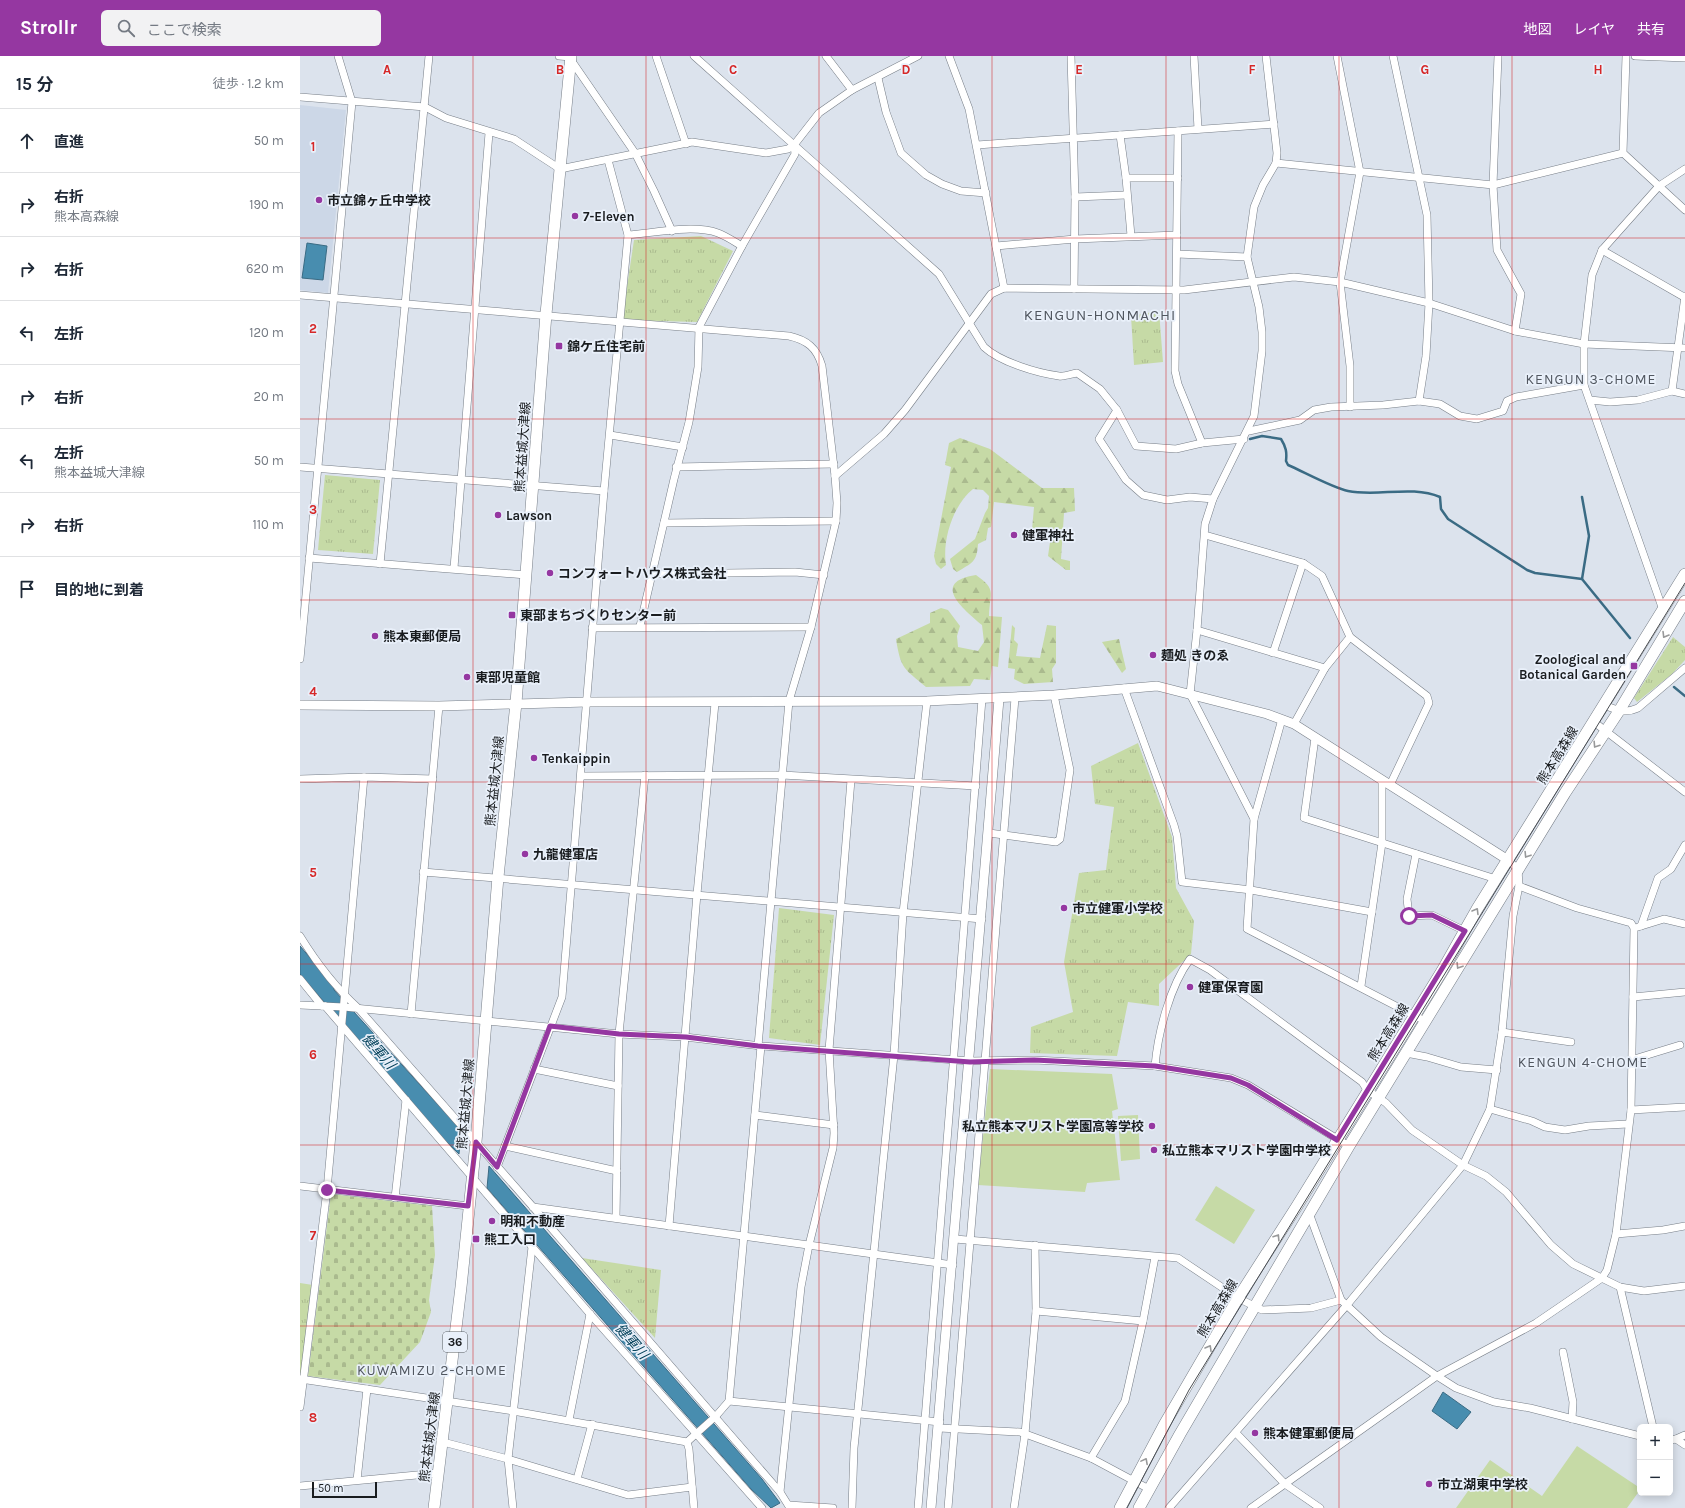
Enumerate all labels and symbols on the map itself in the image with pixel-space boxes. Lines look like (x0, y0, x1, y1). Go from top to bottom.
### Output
text: A (383, 62, 391, 77)
text: B (556, 62, 564, 77)
text: C (729, 62, 737, 77)
text: D (902, 62, 911, 77)
text: E (1075, 62, 1083, 77)
text: F (1248, 62, 1256, 77)
text: G (1421, 62, 1429, 77)
text: H (1593, 62, 1603, 77)
text: 1 (311, 139, 315, 154)
place label: 市立錦ヶ丘中学校 (327, 193, 431, 208)
marker: 市立錦ヶ丘中学校 (314, 195, 324, 205)
place label: 7-Eleven (583, 209, 635, 224)
marker: 7-Eleven (570, 211, 580, 221)
district label: KENGUN-HONMACHI (1024, 306, 1176, 324)
text: 2 (309, 321, 317, 336)
place label: 錦ケ丘住宅前 (567, 339, 645, 354)
marker: 錦ケ丘住宅前 (554, 341, 564, 351)
district label: KENGUN 3-CHOME (1526, 371, 1656, 388)
street label: 熊本益城大津線 (512, 401, 533, 493)
text: 3 (309, 502, 317, 517)
place label: Lawson (506, 508, 552, 523)
marker: Lawson (493, 510, 503, 520)
place label: 健軍神社 (1022, 528, 1074, 543)
marker: 健軍神社 (1009, 530, 1019, 540)
place label: コンフォートハウス株式会社 (558, 566, 727, 581)
marker: コンフォートハウス株式会社 (545, 568, 555, 578)
place label: 東部まちづくりセンター前 (520, 608, 676, 623)
marker: 東部まちづくりセンター前 (507, 610, 517, 620)
place label: 熊本東郵便局 (383, 629, 461, 644)
marker: 熊本東郵便局 (370, 631, 380, 641)
one-way arrow (1662, 631, 1670, 638)
place label: 麺処 きのゑ (1161, 648, 1229, 663)
marker: 麺処 きのゑ (1148, 650, 1158, 660)
place label: Zoological and Botanical Garden (1519, 652, 1626, 682)
marker: Zoological and Botanical Garden (1629, 661, 1639, 671)
place label: 東部児童館 (475, 670, 540, 685)
marker: 東部児童館 (462, 672, 472, 682)
text: 4 (309, 684, 317, 699)
street label: 熊本高森線 (1534, 724, 1581, 787)
street label: 熊本益城大津線 (482, 735, 507, 827)
one-way arrow (1593, 741, 1601, 748)
place label: Tenkaippin (542, 751, 611, 766)
marker: Tenkaippin (529, 753, 539, 763)
place label: 九龍健軍店 (533, 847, 598, 862)
marker: 九龍健軍店 (520, 849, 530, 859)
one-way arrow (1524, 851, 1531, 858)
text: 5 (309, 865, 317, 880)
place label: 市立健軍小学校 (1072, 901, 1163, 916)
marker: 市立健軍小学校 (1059, 903, 1069, 913)
route start (1400, 907, 1418, 925)
one-way arrow (1472, 908, 1479, 915)
one-way arrow (1456, 962, 1464, 969)
place label: 健軍保育園 (1198, 980, 1263, 995)
marker: 健軍保育園 (1185, 982, 1195, 992)
street label: 熊本高森線 (1365, 1001, 1412, 1064)
water label: 健軍川 (358, 1030, 400, 1074)
text: 6 (309, 1047, 317, 1062)
district label: KENGUN 4-CHOME (1518, 1054, 1648, 1071)
street label: 熊本益城大津線 (454, 1058, 477, 1150)
place label: 私立熊本マリスト学園高等学校 (962, 1119, 1144, 1134)
marker: 私立熊本マリスト学園高等学校 (1147, 1121, 1157, 1131)
place label: 私立熊本マリスト学園中学校 (1162, 1143, 1331, 1158)
marker: 私立熊本マリスト学園中学校 (1149, 1145, 1159, 1155)
route end (318, 1181, 336, 1199)
place label: 明和不動産 (500, 1214, 565, 1229)
marker: 明和不動産 (487, 1216, 497, 1226)
text: 7 (310, 1228, 317, 1243)
place label: 熊工入口 (484, 1232, 536, 1247)
marker: 熊工入口 (471, 1234, 481, 1244)
one-way arrow (1272, 1234, 1280, 1241)
street label: 熊本高森線 (1194, 1277, 1241, 1340)
water label: 健軍川 (611, 1320, 653, 1364)
road number: 36 (443, 1332, 467, 1352)
one-way arrow (1205, 1345, 1212, 1352)
district label: KUWAMIZU 2-CHOME (357, 1362, 507, 1379)
street label: 熊本益城大津線 (417, 1391, 442, 1483)
text: 8 (309, 1410, 317, 1425)
place label: 熊本健軍郵便局 (1263, 1426, 1354, 1441)
marker: 熊本健軍郵便局 (1250, 1428, 1260, 1438)
one-way arrow (1140, 1458, 1148, 1465)
place label: 市立湖東中学校 (1437, 1477, 1528, 1492)
marker: 市立湖東中学校 (1424, 1479, 1434, 1489)
scale bar (312, 1480, 377, 1499)

